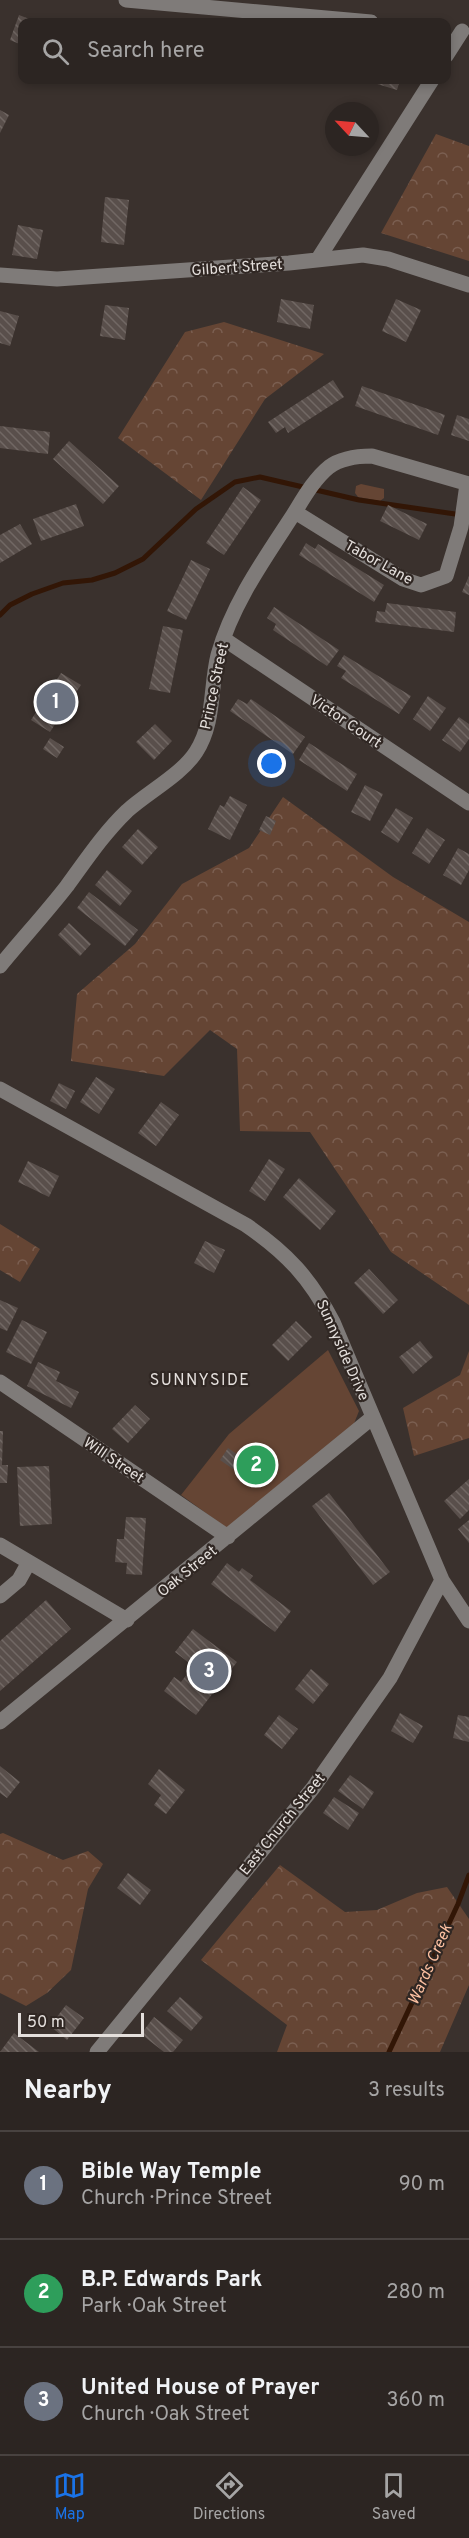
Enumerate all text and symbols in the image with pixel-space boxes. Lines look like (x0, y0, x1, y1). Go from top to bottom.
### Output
search box (18, 18, 451, 84)
icon: search (39, 35, 72, 68)
text: Search here (87, 38, 205, 65)
north arrow (325, 102, 379, 156)
street label: Gilbert Street (191, 256, 283, 281)
street label: Tabor Lane (341, 537, 416, 590)
street label: Prince Street (197, 641, 234, 731)
pin: 1 (36, 680, 76, 724)
street label: Victor Court (306, 691, 385, 753)
your location (257, 749, 286, 778)
street label: Sunnyside Drive (311, 1297, 372, 1404)
district label: SUNNYSIDE (150, 1371, 250, 1391)
street label: Will Street (79, 1434, 147, 1488)
pin: 2 (236, 1442, 276, 1488)
street label: Oak Street (154, 1542, 222, 1602)
pin: 3 (190, 1648, 228, 1694)
street label: East Church Street (236, 1770, 330, 1880)
water label: Wards Creek (404, 1920, 458, 2008)
scale bar (18, 2010, 144, 2038)
text: 50 m (27, 2013, 65, 2033)
text: Nearby (24, 2075, 112, 2108)
text: 3 results (368, 2078, 445, 2104)
text: Bible Way Temple (81, 2159, 262, 2186)
text: 1 (40, 2172, 48, 2198)
text: 90 m (399, 2172, 445, 2198)
text: Church · Prince Street (81, 2186, 272, 2212)
text: B.P. Edwards Park (81, 2267, 262, 2294)
text: 2 (37, 2280, 50, 2306)
text: 280 m (386, 2280, 445, 2306)
text: Park · Oak Street (81, 2294, 227, 2320)
text: United House of Prayer (81, 2375, 320, 2402)
text: 3 (38, 2388, 50, 2414)
text: 360 m (387, 2388, 445, 2414)
text: Church · Oak Street (81, 2402, 250, 2428)
tab: Map (53, 2469, 86, 2525)
tab: Directions (193, 2469, 265, 2525)
tab: Saved (372, 2469, 416, 2525)

